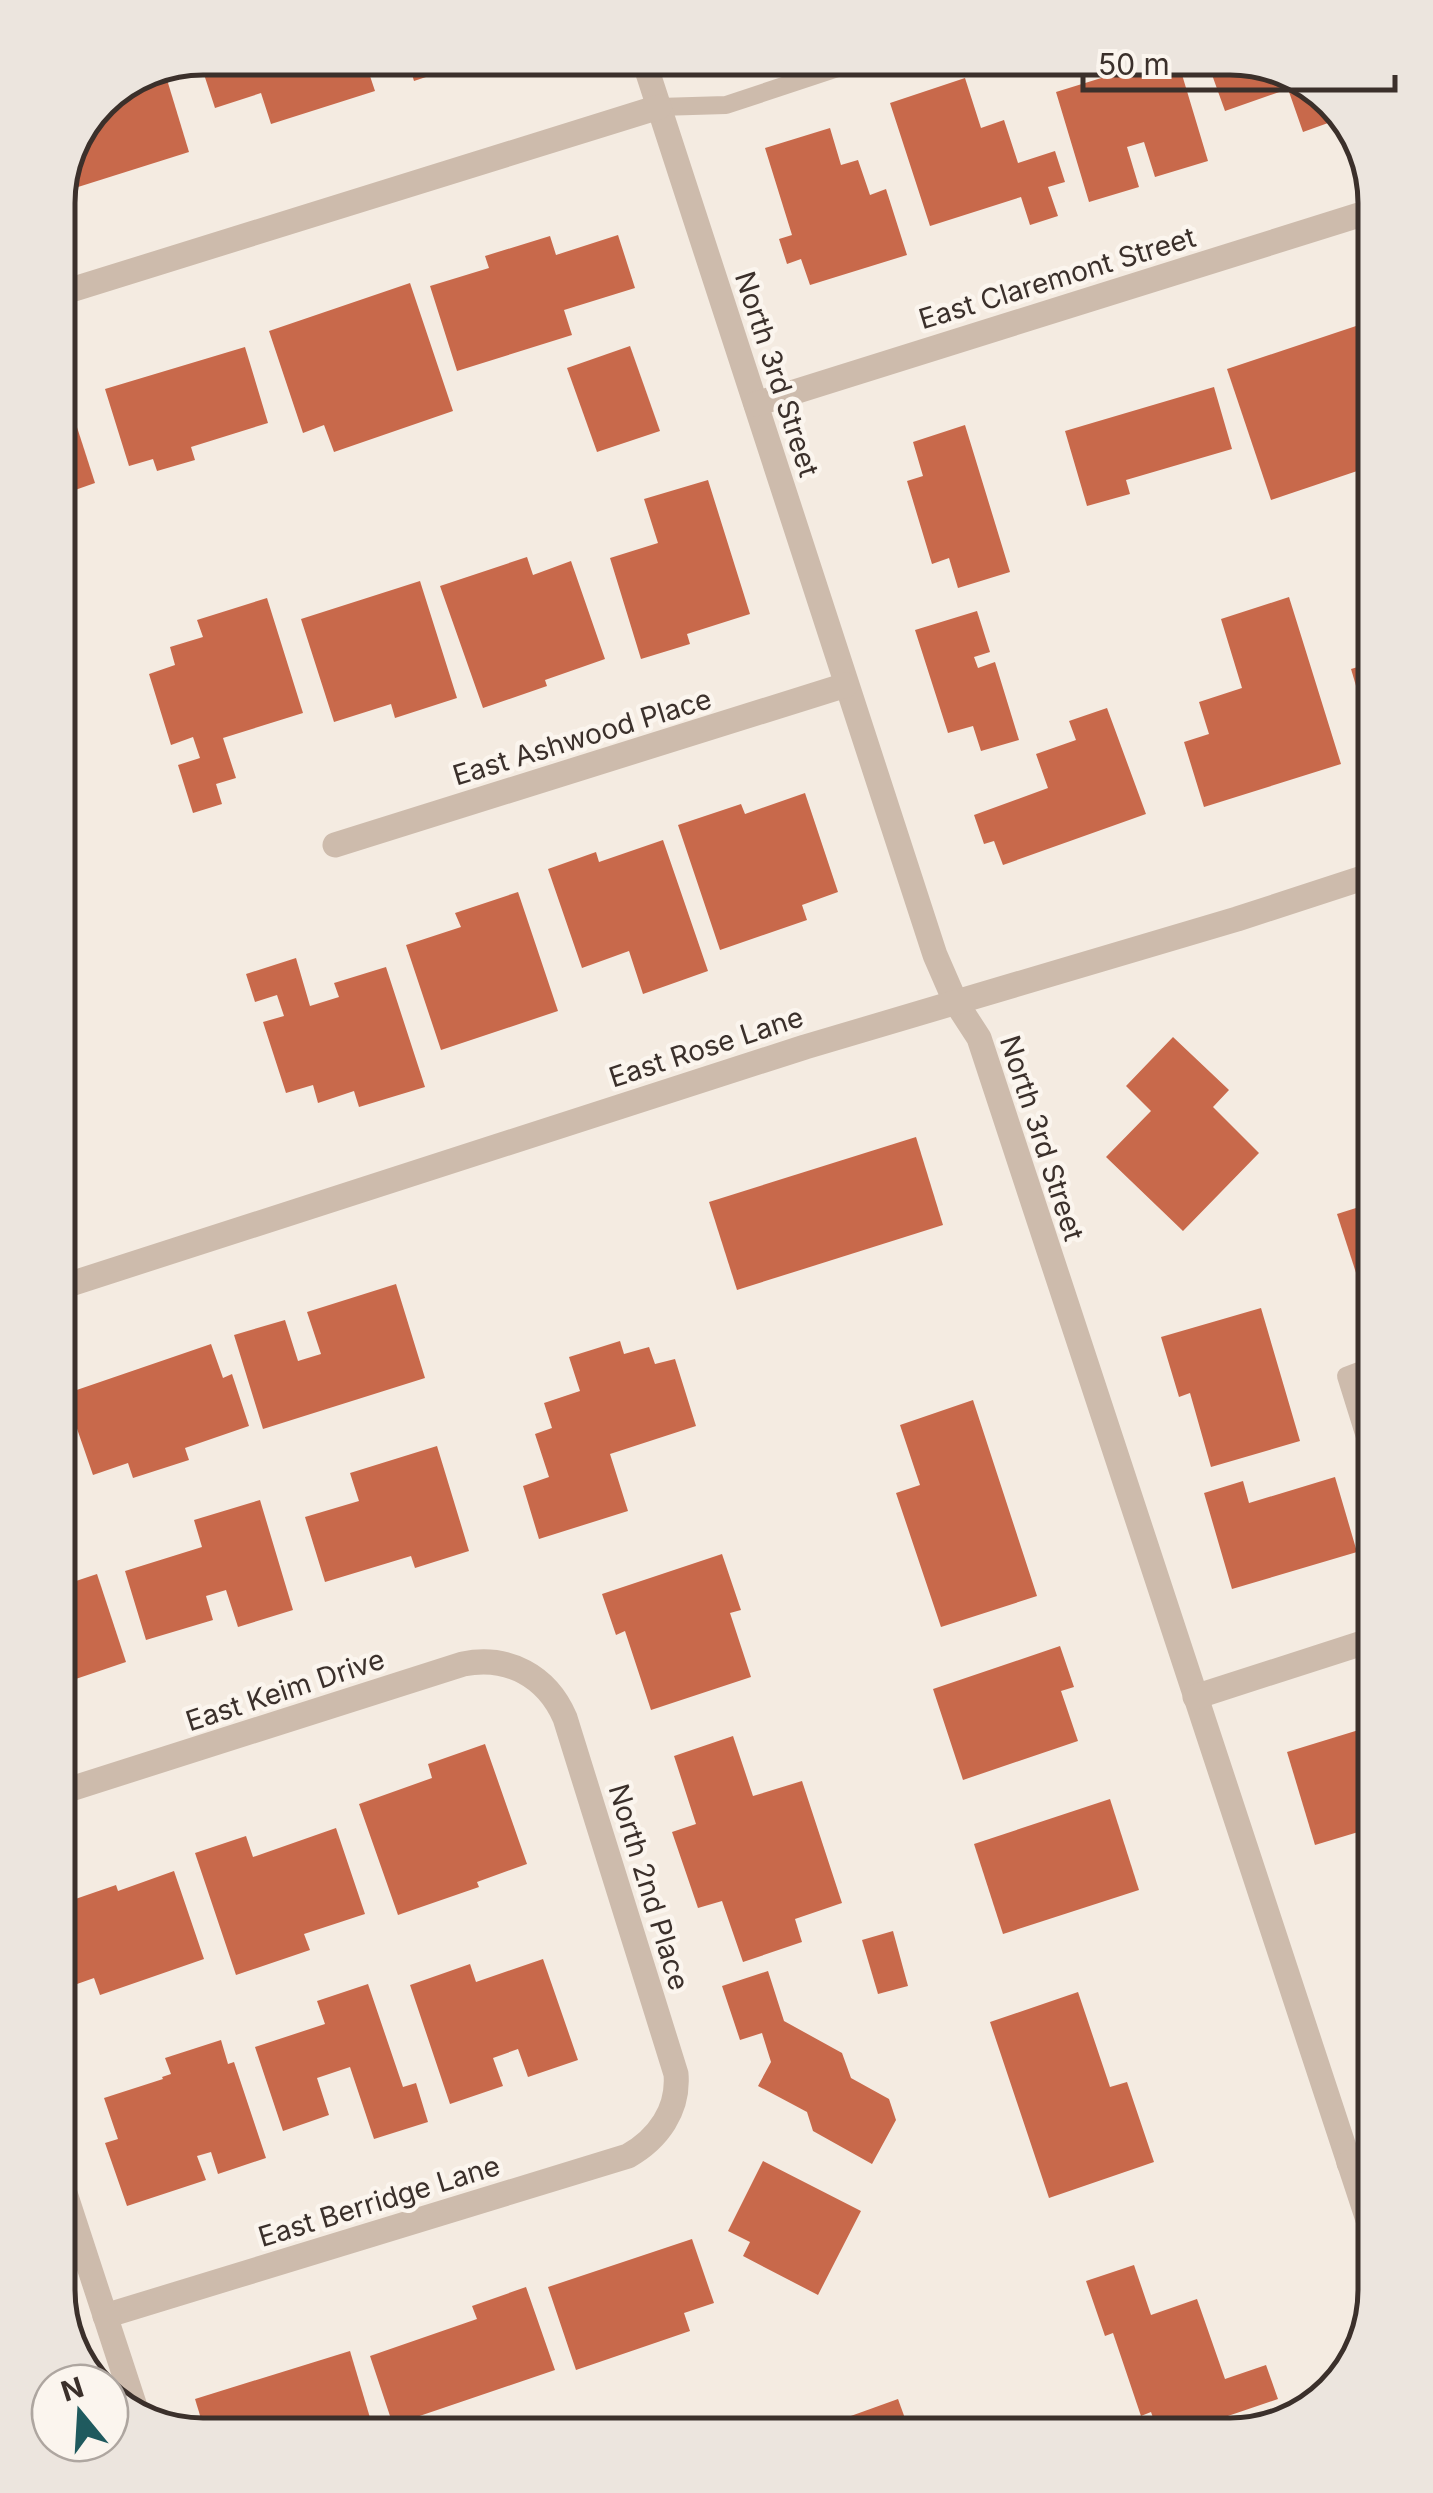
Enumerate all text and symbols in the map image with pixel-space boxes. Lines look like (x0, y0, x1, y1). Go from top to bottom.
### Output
scale bar (1083, 30, 1396, 92)
text: 50 m (1098, 46, 1170, 82)
street label: East Claremont Street (914, 220, 1200, 336)
street label: North 3rd Street (728, 267, 826, 481)
street label: East Ashwood Place (449, 681, 715, 793)
street label: East Rose Lane (605, 1000, 807, 1094)
street label: North 3rd Street (993, 1031, 1091, 1245)
street label: East Keim Drive (181, 1642, 389, 1738)
street label: North 2nd Place (601, 1780, 697, 1994)
street label: East Berridge Lane (254, 2148, 504, 2254)
north arrow (30, 2363, 130, 2463)
text: N (57, 2370, 88, 2409)

